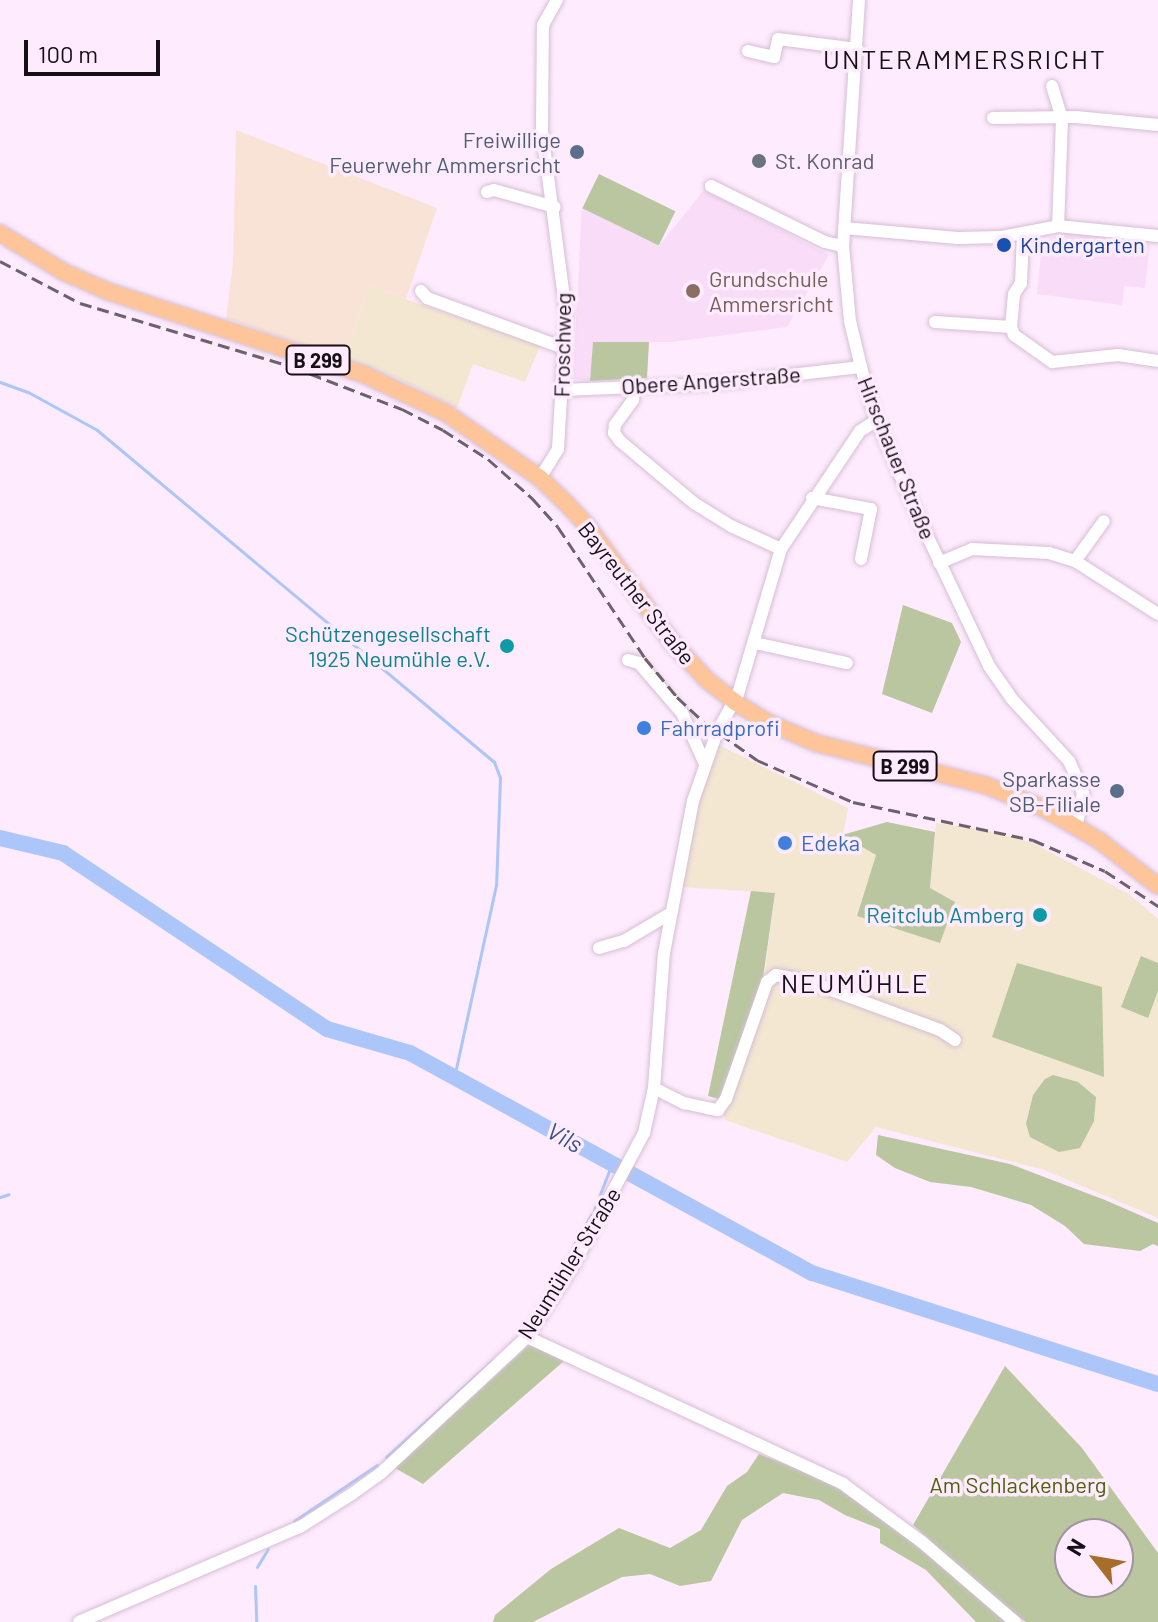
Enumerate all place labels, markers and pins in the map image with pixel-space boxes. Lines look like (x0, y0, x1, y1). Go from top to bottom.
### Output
place label: Freiwillige Feuerwehr Ammersricht (329, 126, 561, 178)
marker: Freiwillige Feuerwehr Ammersricht (568, 143, 586, 161)
place label: St. Konrad (775, 148, 875, 174)
marker: St. Konrad (750, 152, 768, 170)
place label: Kindergarten (1020, 232, 1145, 258)
marker: Kindergarten (995, 236, 1013, 254)
place label: Grundschule Ammersricht (709, 265, 834, 316)
marker: Grundschule Ammersricht (684, 282, 702, 300)
place label: Schützengesellschaft 1925 Neumühle e.V. (285, 620, 491, 672)
marker: Schützengesellschaft 1925 Neumühle e.V. (498, 637, 516, 655)
place label: Fahrradprofi (660, 715, 780, 741)
marker: Fahrradprofi (635, 719, 653, 737)
place label: Sparkasse SB-Filiale (1002, 765, 1101, 816)
marker: Sparkasse SB-Filiale (1108, 782, 1126, 800)
place label: Edeka (801, 830, 860, 856)
marker: Edeka (776, 834, 794, 852)
place label: Reitclub Amberg (866, 902, 1024, 928)
marker: Reitclub Amberg (1031, 906, 1049, 924)

